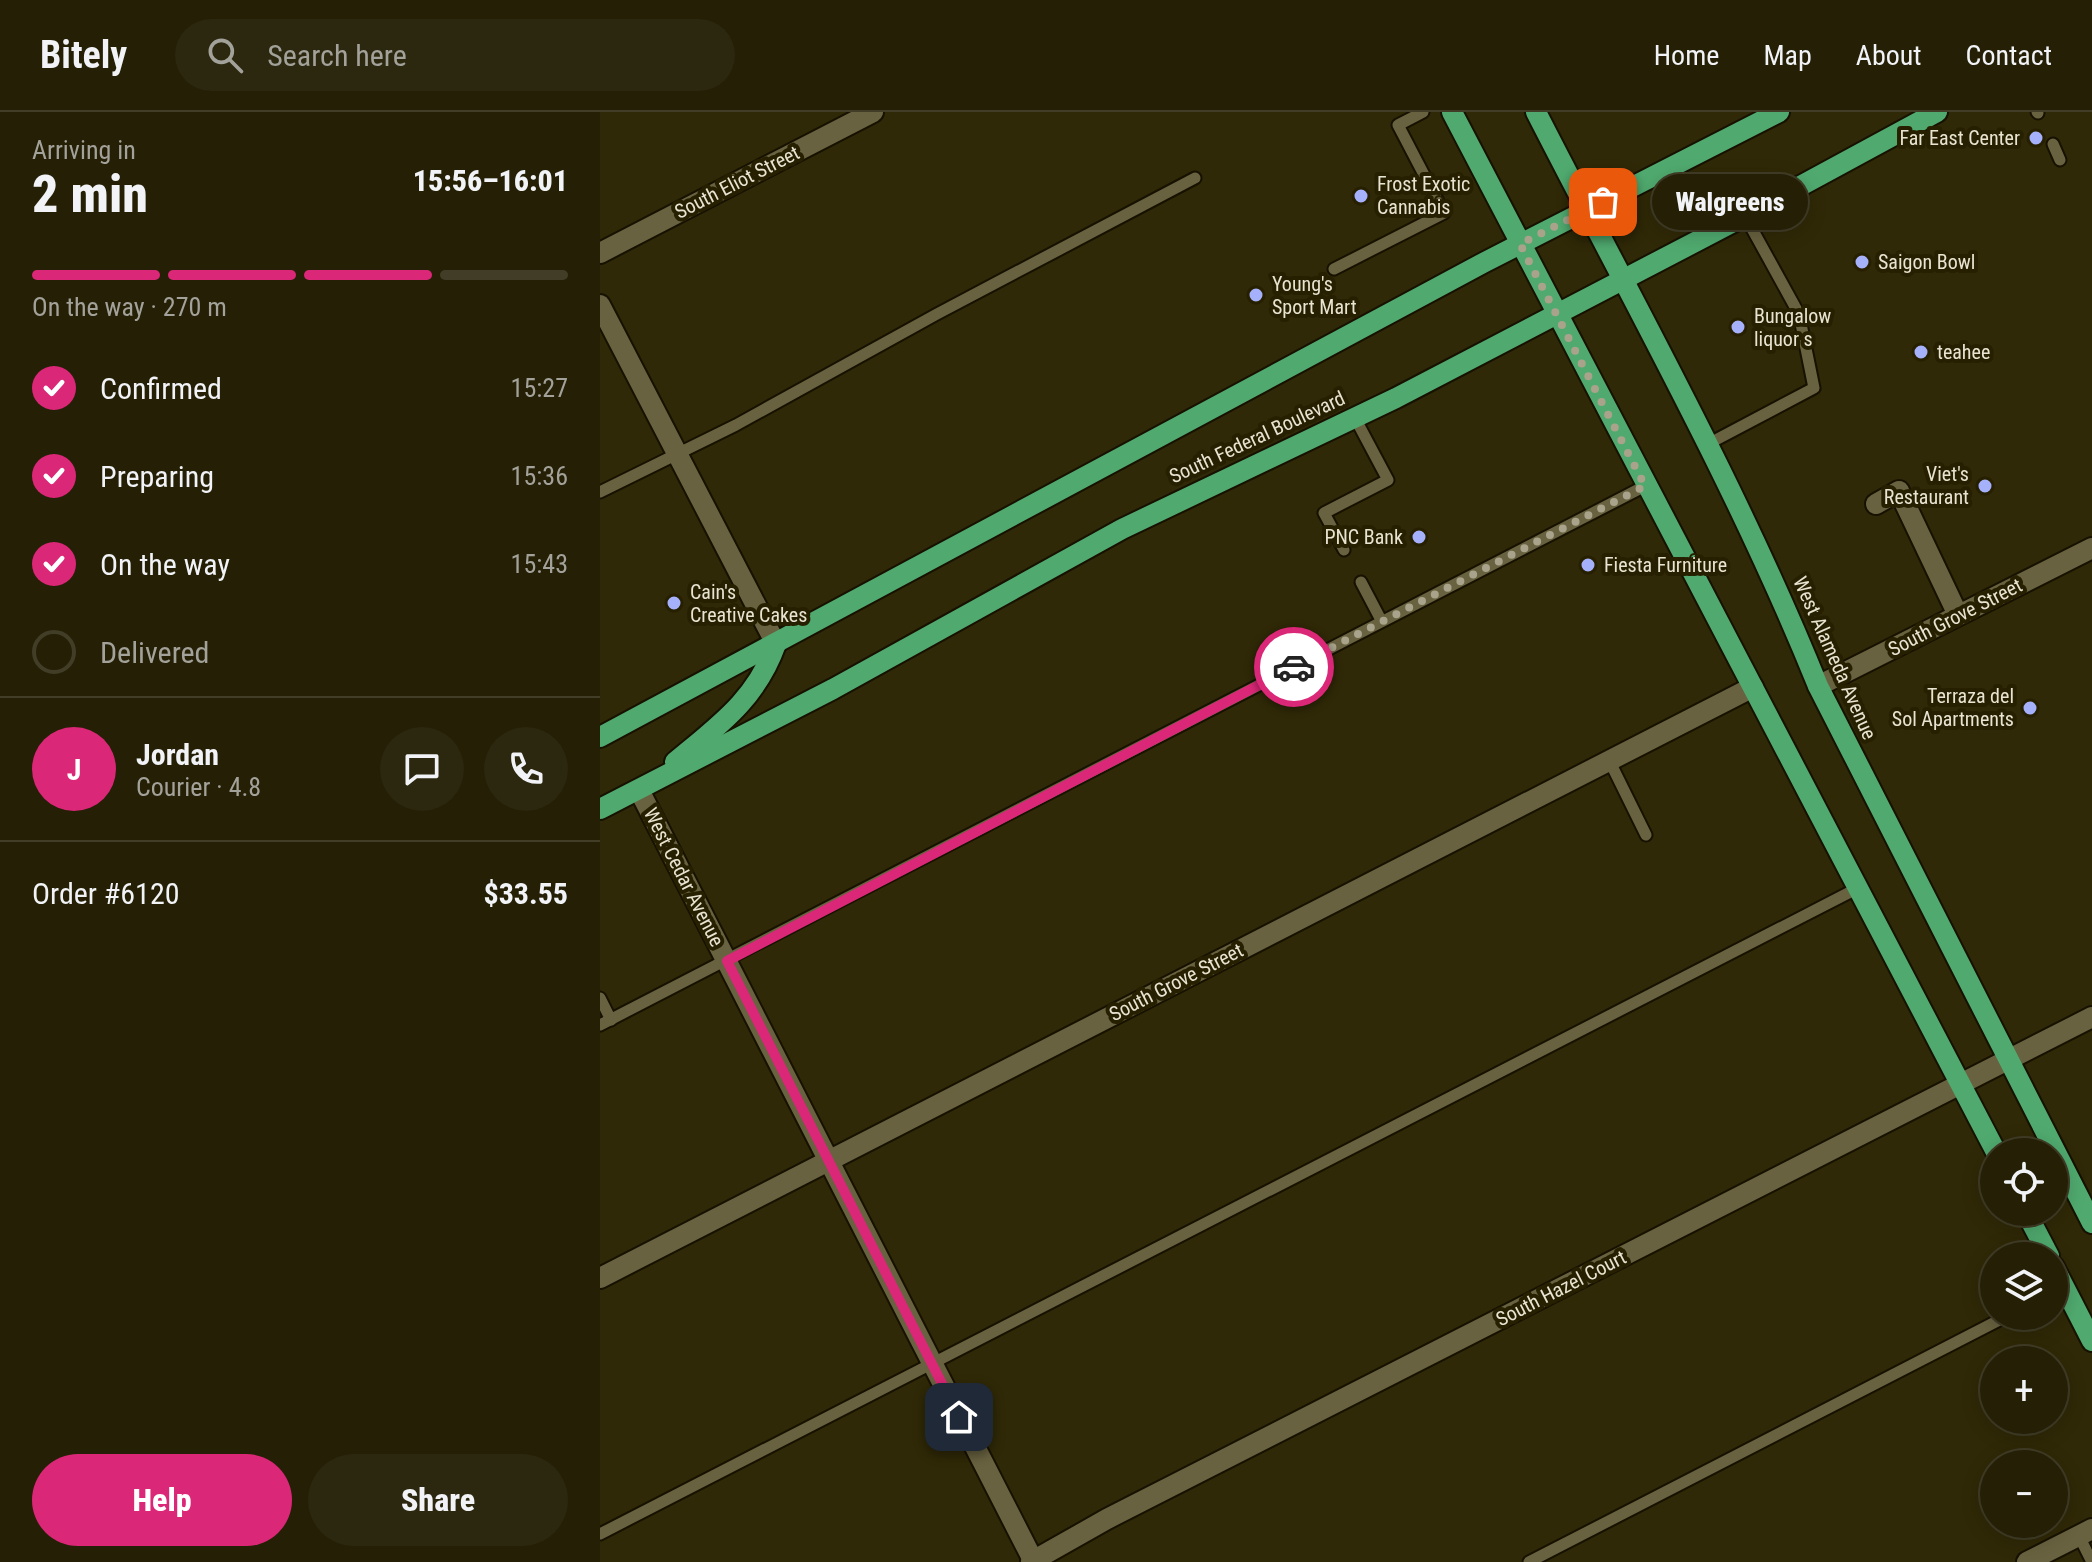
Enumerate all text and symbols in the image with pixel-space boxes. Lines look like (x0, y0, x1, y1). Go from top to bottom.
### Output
search box (175, 19, 735, 91)
text: Bitely (40, 33, 127, 77)
icon: search (203, 33, 247, 77)
text: Search here (267, 38, 407, 73)
text: Home (1654, 39, 1719, 72)
text: Map (1763, 39, 1812, 72)
text: About (1856, 39, 1922, 72)
text: Contact (1966, 39, 2052, 72)
place label: Far East Center (1900, 126, 2020, 150)
marker: Far East Center (2027, 129, 2045, 147)
text: Arriving in (32, 135, 136, 165)
street label: South Eliot Street (671, 140, 803, 224)
text: 15:56–16:01 (413, 163, 568, 198)
text: 2 min (32, 164, 148, 225)
pin (1569, 168, 1637, 236)
place label: Frost Exotic Cannabis (1377, 172, 1470, 219)
callout: Walgreens (1651, 174, 1807, 230)
icon: bag (1581, 180, 1625, 224)
marker: Frost Exotic Cannabis (1352, 187, 1370, 205)
text: Walgreens (1675, 187, 1785, 217)
place label: Saigon Bowl (1878, 250, 1975, 274)
marker: Saigon Bowl (1853, 253, 1871, 271)
place label: Young's Sport Mart (1272, 272, 1357, 319)
marker: Young's Sport Mart (1247, 286, 1265, 304)
text: On the way · 270 m (32, 292, 227, 322)
place label: Bungalow liquor s (1754, 304, 1831, 351)
marker: Bungalow liquor s (1729, 318, 1747, 336)
place label: teahee (1937, 340, 1990, 364)
marker: teahee (1912, 343, 1930, 361)
icon: check (32, 366, 76, 410)
text: Confirmed (100, 371, 222, 406)
text: 15:27 (511, 373, 568, 403)
street label: South Federal Boulevard (1165, 386, 1349, 488)
icon: check (32, 454, 76, 498)
text: Preparing (100, 459, 214, 494)
text: 15:36 (511, 461, 568, 491)
place label: Viet's Restaurant (1884, 462, 1969, 509)
marker: Viet's Restaurant (1976, 477, 1994, 495)
place label: PNC Bank (1324, 525, 1403, 549)
marker: PNC Bank (1410, 528, 1428, 546)
icon: check (32, 542, 76, 586)
text: On the way (100, 547, 230, 582)
text: 15:43 (511, 549, 568, 579)
place label: Fiesta Furniture (1604, 553, 1727, 577)
marker: Fiesta Furniture (1579, 556, 1597, 574)
street label: West Alameda Avenue (1788, 573, 1882, 743)
street label: South Grove Street (1884, 573, 2026, 661)
place label: Cain's Creative Cakes (690, 580, 807, 627)
marker: Cain's Creative Cakes (665, 594, 683, 612)
courier (1254, 627, 1334, 707)
text: Delivered (100, 635, 209, 670)
icon: car (1272, 645, 1316, 689)
place label: Terraza del Sol Apartments (1892, 684, 2014, 731)
marker: Terraza del Sol Apartments (2021, 699, 2039, 717)
button: chat (380, 727, 464, 811)
button: phone (484, 727, 568, 811)
text: Jordan (136, 737, 219, 772)
text: J (67, 752, 81, 787)
text: Courier · 4.8 (136, 772, 261, 802)
street label: West Cedar Avenue (639, 804, 729, 950)
text: Order #6120 (32, 876, 180, 911)
text: $33.55 (483, 876, 568, 911)
street label: South Grove Street (1105, 938, 1247, 1026)
map controls (1980, 1138, 2068, 1538)
button: locate (1980, 1138, 2068, 1226)
button: layers (1980, 1242, 2068, 1330)
street label: South Hazel Court (1492, 1245, 1630, 1331)
button: + (1980, 1346, 2068, 1434)
pin (925, 1383, 993, 1451)
icon: home (937, 1395, 981, 1439)
button: − (1980, 1450, 2068, 1538)
button: Help (32, 1454, 292, 1546)
button: Share (308, 1454, 568, 1546)

